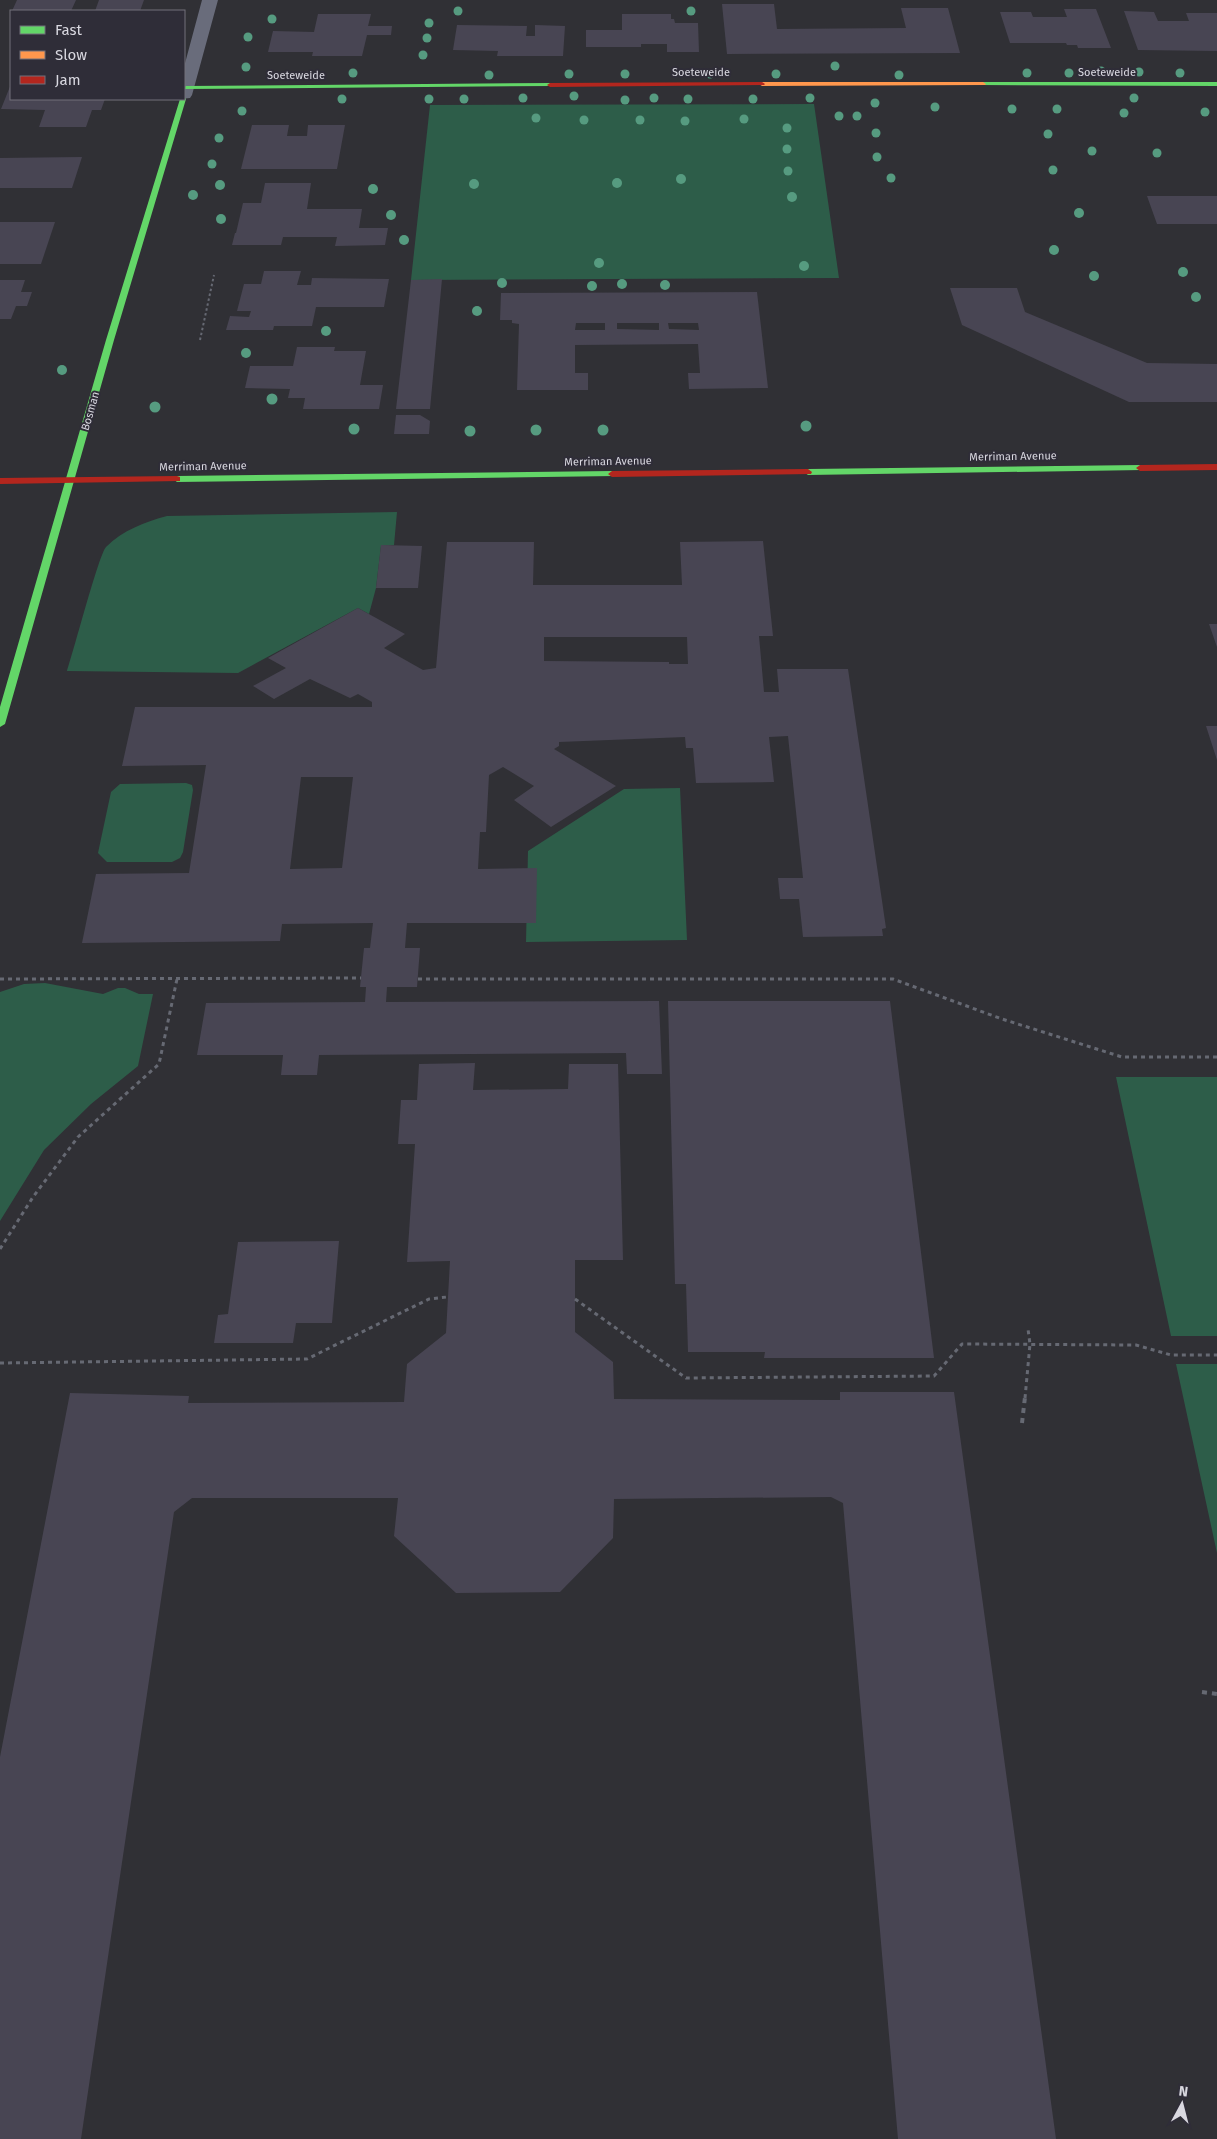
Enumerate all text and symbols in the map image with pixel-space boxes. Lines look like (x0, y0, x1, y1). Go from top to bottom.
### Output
legend (10, 10, 185, 100)
text: Fast (55, 21, 82, 39)
text: Slow (55, 46, 87, 64)
street label: Soeteweide (672, 66, 730, 79)
street label: Soeteweide (1078, 66, 1136, 79)
street label: Soeteweide (267, 69, 325, 82)
text: Jam (55, 71, 81, 89)
street label: Bosman (79, 390, 102, 432)
street label: Merriman Avenue (969, 449, 1057, 464)
street label: Merriman Avenue (564, 454, 652, 469)
street label: Merriman Avenue (159, 459, 247, 474)
north arrow (1157, 2079, 1207, 2129)
text: N (1178, 2083, 1189, 2101)

